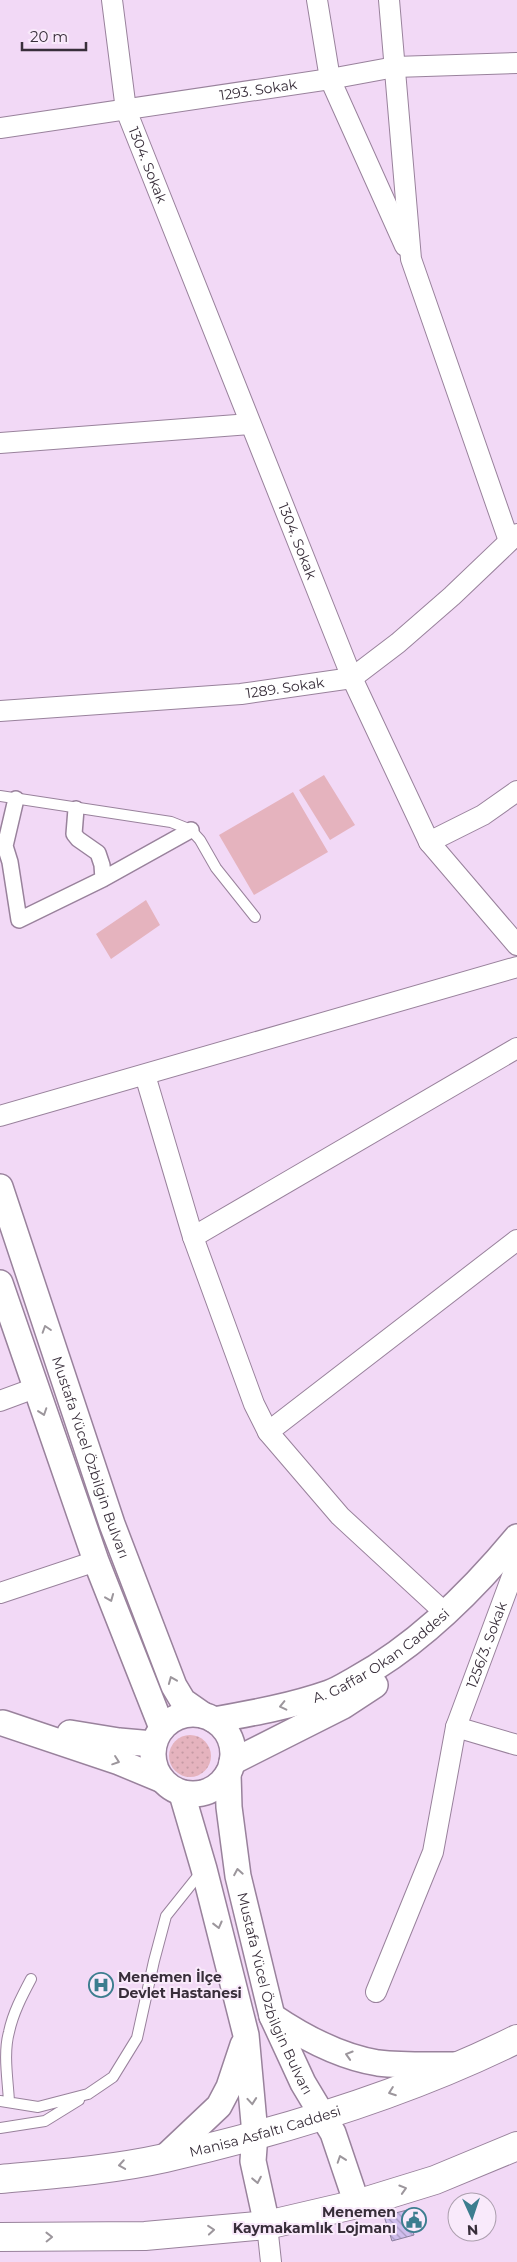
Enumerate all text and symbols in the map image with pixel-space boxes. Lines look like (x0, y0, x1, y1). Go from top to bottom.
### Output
scale bar (22, 20, 86, 52)
text: 20 m (30, 27, 68, 46)
street label: 1293. Sokak (218, 75, 299, 104)
street label: 1304. Sokak (125, 124, 171, 206)
street label: 1304. Sokak (274, 500, 321, 583)
street label: 1289. Sokak (244, 673, 326, 702)
one-way arrow (42, 1325, 52, 1334)
street label: Mustafa Yücel Özbilgin Bulvarı (48, 1354, 133, 1561)
one-way arrow (37, 1408, 47, 1416)
one-way arrow (104, 1593, 115, 1602)
street label: 1256/3. Sokak (462, 1598, 511, 1691)
street label: A. Gaffar Okan Caddesi (310, 1605, 453, 1707)
one-way arrow (167, 1676, 178, 1685)
one-way arrow (279, 1700, 288, 1711)
one-way arrow (111, 1755, 120, 1765)
one-way arrow (233, 1868, 243, 1877)
street label: Mustafa Yücel Özbilgin Bulvarı (233, 1891, 317, 2098)
one-way arrow (212, 1920, 223, 1929)
place label: Menemen İlçe Devlet Hastanesi (118, 1968, 242, 2002)
hospital icon: Menemen İlçe Devlet Hastanesi (88, 1972, 114, 1998)
one-way arrow (345, 2050, 353, 2060)
one-way arrow (388, 2086, 396, 2096)
one-way arrow (246, 2098, 257, 2106)
street label: Manisa Asfaltı Caddesi (188, 2102, 343, 2161)
one-way arrow (337, 2155, 347, 2163)
one-way arrow (118, 2159, 127, 2169)
one-way arrow (251, 2176, 262, 2184)
one-way arrow (399, 2185, 407, 2195)
north arrow (447, 2192, 497, 2242)
place label: Menemen Kaymakamlık Lojmanı (233, 2203, 396, 2237)
public building icon: Menemen Kaymakamlık Lojmanı (401, 2207, 427, 2233)
text: N (467, 2221, 479, 2239)
one-way arrow (207, 2225, 215, 2236)
one-way arrow (45, 2232, 53, 2242)

